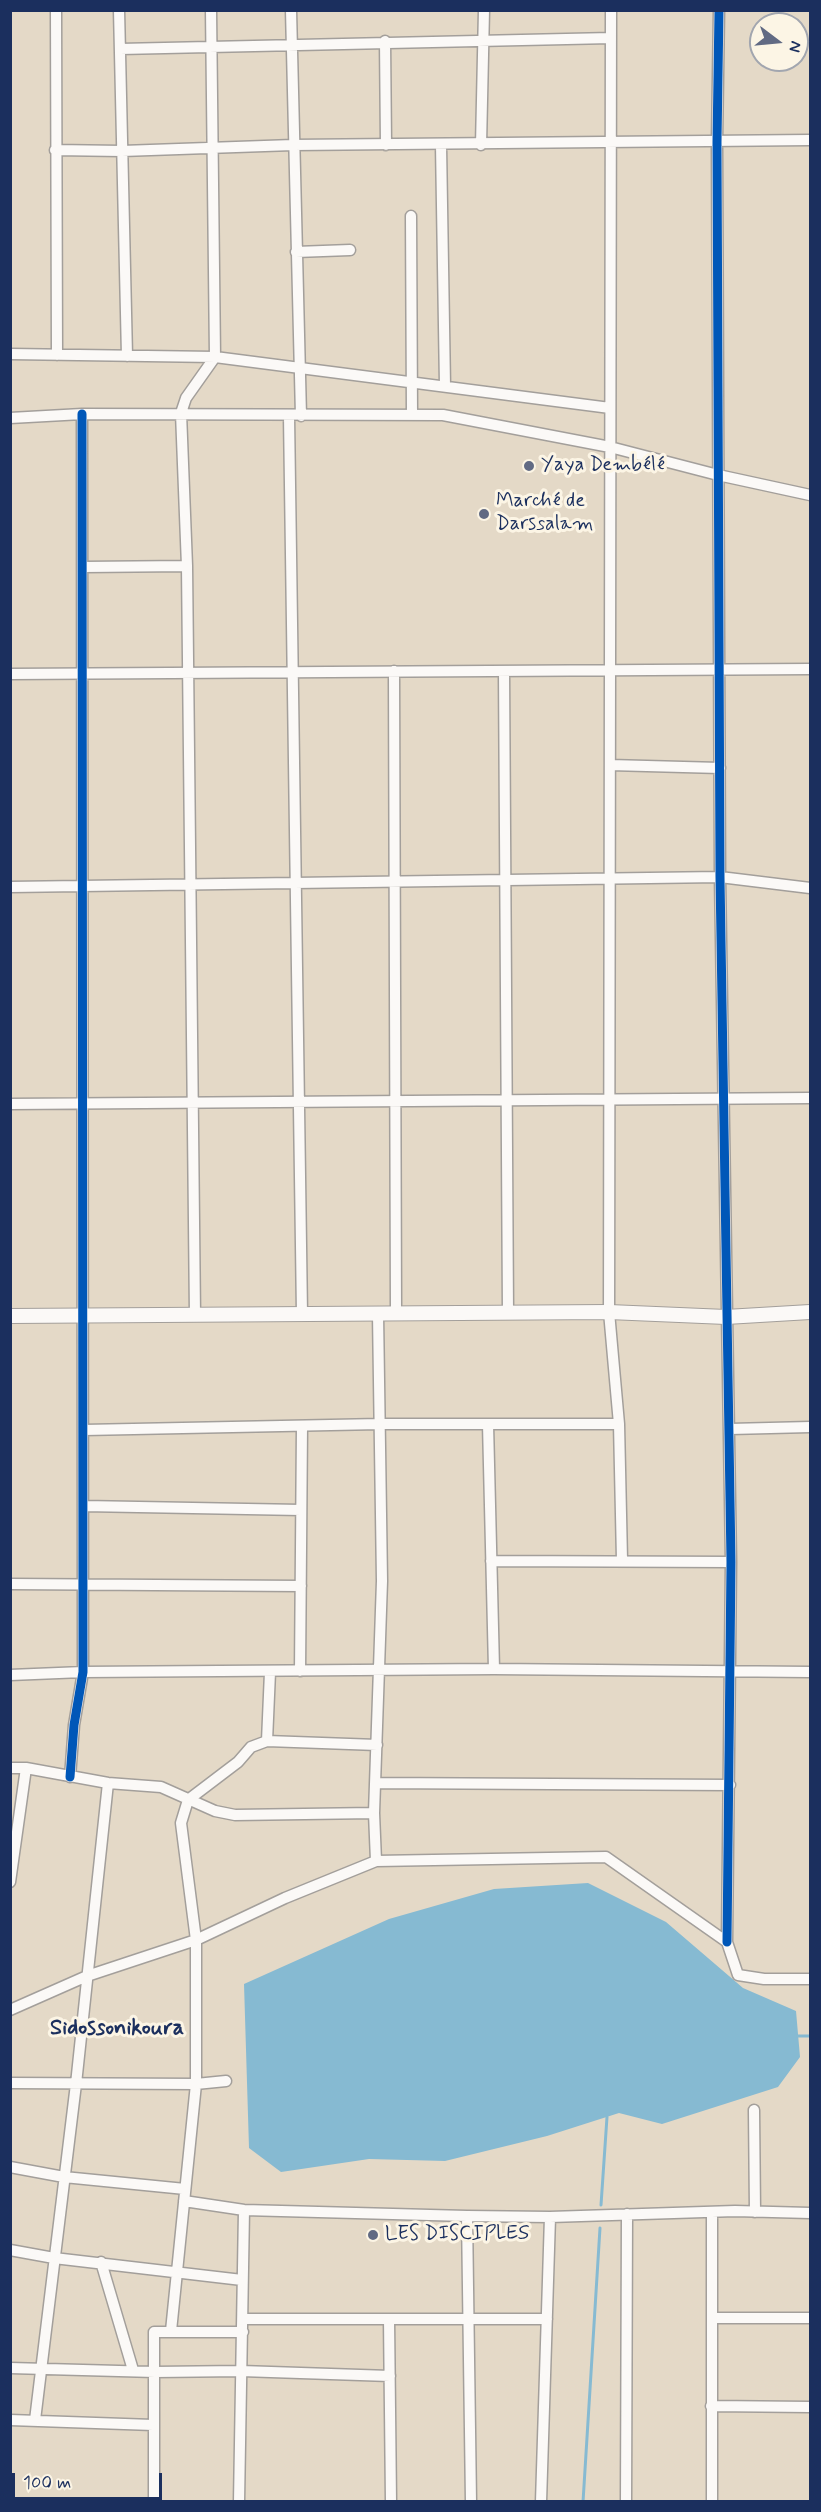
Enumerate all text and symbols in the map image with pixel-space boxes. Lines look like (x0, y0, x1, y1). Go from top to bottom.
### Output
north arrow (749, 12, 809, 72)
text: N (783, 39, 806, 55)
place label: Yaya Dembélé (541, 454, 665, 478)
marker: Yaya Dembélé (522, 459, 536, 473)
place label: Marché de Darssalam (496, 490, 593, 537)
marker: Marché de Darssalam (477, 507, 491, 521)
district label: Sidossonikoura (50, 2016, 184, 2042)
place label: LES DISCIPLES (385, 2223, 529, 2247)
marker: LES DISCIPLES (366, 2228, 380, 2242)
scale bar (15, 2461, 165, 2499)
text: 100 m (23, 2471, 71, 2495)

